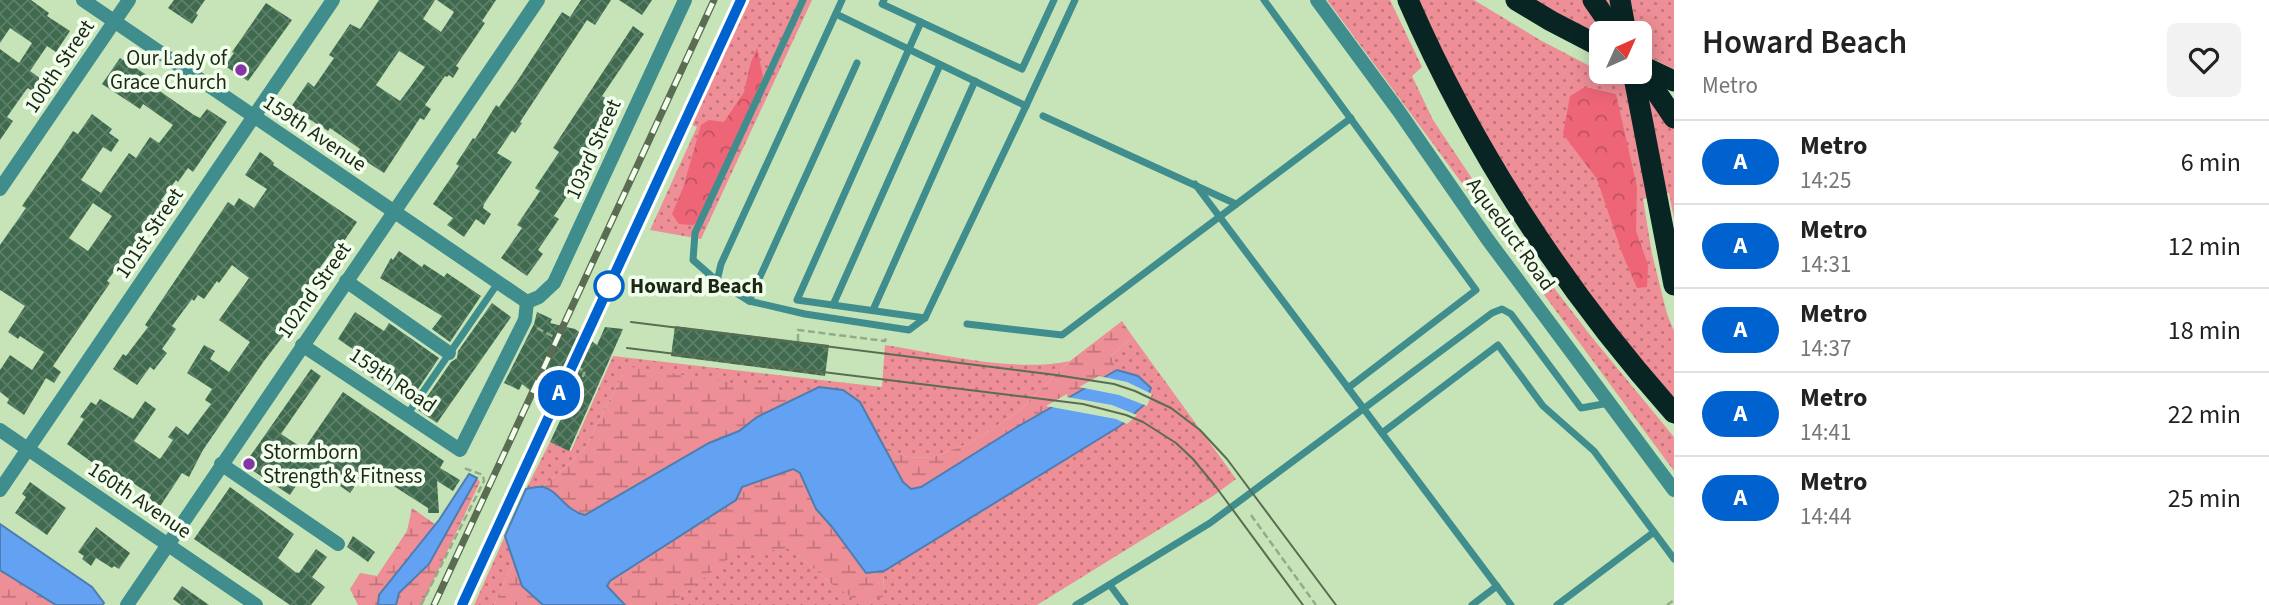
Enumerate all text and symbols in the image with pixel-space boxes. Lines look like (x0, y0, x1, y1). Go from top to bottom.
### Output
street label: 100th Street (17, 13, 101, 119)
text: Howard Beach (1702, 19, 1907, 66)
north arrow (1589, 21, 1652, 84)
map controls (1589, 21, 1652, 84)
button: heart (2167, 23, 2241, 97)
place label: Our Lady of Grace Church (110, 43, 228, 97)
marker: Our Lady of Grace Church (233, 62, 249, 78)
text: Metro (1702, 69, 1758, 102)
street label: 159th Avenue (257, 87, 373, 179)
street label: 103rd Street (558, 94, 628, 204)
text: Metro (1800, 127, 1868, 164)
text: A (1734, 144, 1747, 179)
text: 6 min (2181, 144, 2241, 181)
text: 14:25 (1800, 164, 1851, 197)
street label: Aqueduct Road (1460, 171, 1562, 297)
street label: 101st Street (108, 182, 190, 284)
text: Metro (1800, 211, 1868, 248)
text: A (1734, 228, 1747, 263)
text: 12 min (2168, 228, 2241, 265)
street label: 102nd Street (270, 236, 358, 344)
text: 14:31 (1800, 248, 1851, 281)
marker: Howard Beach (594, 271, 624, 301)
place label: Howard Beach (630, 271, 763, 301)
text: Metro (1800, 295, 1868, 332)
text: A (1734, 312, 1747, 347)
text: 18 min (2168, 312, 2241, 349)
text: 14:37 (1800, 332, 1851, 365)
street label: 159th Road (344, 340, 442, 420)
line badge: A (536, 370, 582, 416)
text: A (552, 375, 566, 410)
text: Metro (1800, 379, 1868, 416)
text: A (1734, 396, 1747, 431)
text: 22 min (2168, 396, 2241, 433)
text: 14:41 (1800, 416, 1851, 449)
place label: Stormborn Strength & Fitness (263, 437, 422, 491)
street label: 160th Avenue (82, 454, 198, 546)
marker: Stormborn Strength & Fitness (241, 456, 257, 472)
text: Metro (1800, 463, 1868, 500)
text: A (1734, 480, 1747, 515)
text: 25 min (2168, 480, 2241, 517)
text: 14:44 (1800, 500, 1851, 533)

